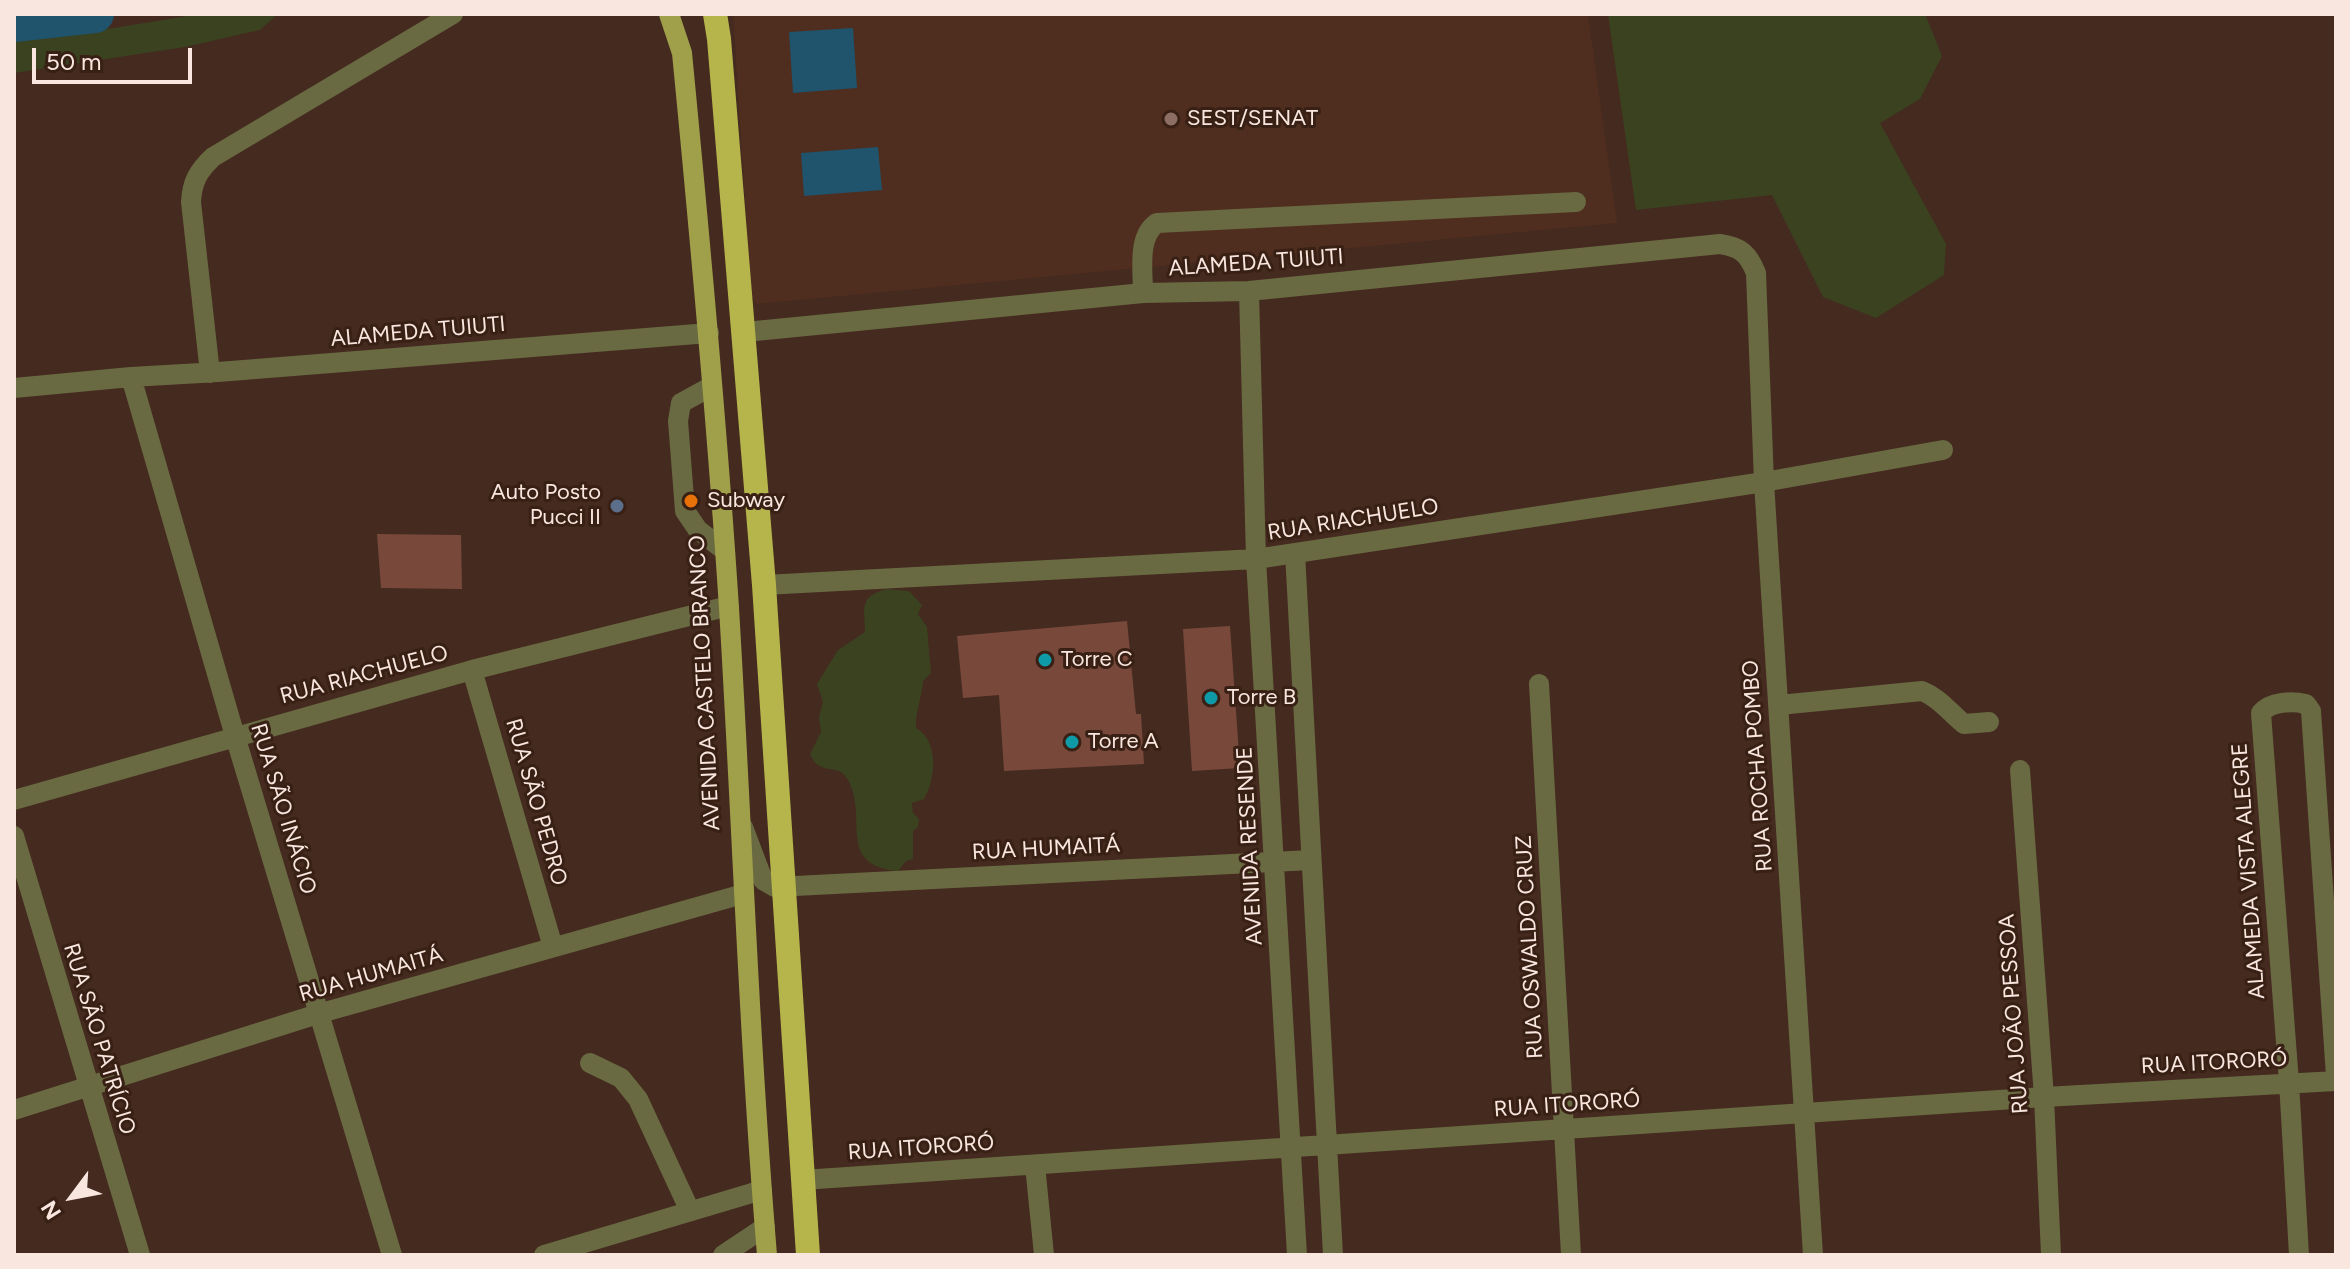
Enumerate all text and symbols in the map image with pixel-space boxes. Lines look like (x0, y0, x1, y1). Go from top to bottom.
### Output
scale bar (36, 32, 196, 82)
text: 50 m (46, 47, 102, 76)
place label: SEST/SENAT (1187, 106, 1318, 132)
marker: SEST/SENAT (1162, 110, 1180, 128)
street label: ALAMEDA TUIUTI (1168, 244, 1344, 282)
street label: ALAMEDA TUIUTI (329, 311, 507, 353)
place label: Auto Posto Pucci II (491, 480, 601, 532)
place label: Subway (707, 488, 785, 514)
marker: Subway (682, 492, 700, 510)
street label: RUA RIACHUELO (1266, 493, 1440, 547)
marker: Auto Posto Pucci II (608, 497, 626, 515)
street label: AVENIDA CASTELO BRANCO (684, 535, 726, 831)
street label: RUA RIACHUELO (277, 640, 451, 710)
place label: Torre C (1061, 647, 1133, 673)
marker: Torre C (1036, 651, 1054, 669)
street label: RUA ROCHA POMBO (1737, 659, 1779, 873)
place label: Torre B (1227, 685, 1296, 711)
marker: Torre B (1202, 689, 1220, 707)
street label: RUA SÃO PEDRO (500, 716, 572, 888)
street label: RUA SÃO INÁCIO (244, 720, 322, 898)
place label: Torre A (1088, 729, 1159, 755)
marker: Torre A (1063, 733, 1081, 751)
street label: ALAMEDA VISTA ALEGRE (2227, 742, 2271, 1000)
street label: AVENIDA RESENDE (1232, 746, 1268, 946)
street label: RUA HUMAITÁ (971, 832, 1121, 866)
street label: RUA OSWALDO CRUZ (1511, 835, 1549, 1059)
street label: RUA JOÃO PESSOA (1994, 913, 2034, 1115)
street label: RUA SÃO PATRÍCIO (57, 940, 141, 1138)
street label: RUA HUMAITÁ (296, 942, 446, 1008)
street label: RUA ITORORÓ (2140, 1046, 2288, 1080)
street label: RUA ITORORÓ (1493, 1087, 1641, 1123)
street label: RUA ITORORÓ (847, 1130, 995, 1166)
north arrow (32, 1157, 112, 1237)
text: N (35, 1196, 67, 1224)

